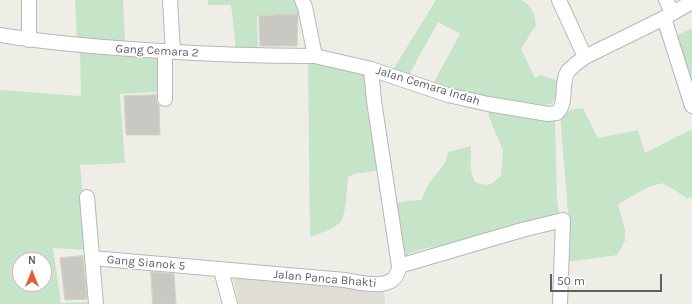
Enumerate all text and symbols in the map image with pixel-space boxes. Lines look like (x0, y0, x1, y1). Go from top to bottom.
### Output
street label: Gang Cemara 2 (115, 42, 199, 60)
street label: Jalan Cemara Indah (374, 63, 482, 109)
north arrow (12, 252, 52, 292)
street label: Gang Sianok 5 (106, 252, 186, 274)
text: N (28, 254, 36, 267)
scale bar (552, 266, 664, 292)
street label: Jalan Panca Bhakti (273, 267, 377, 291)
text: 50 m (557, 274, 585, 288)

